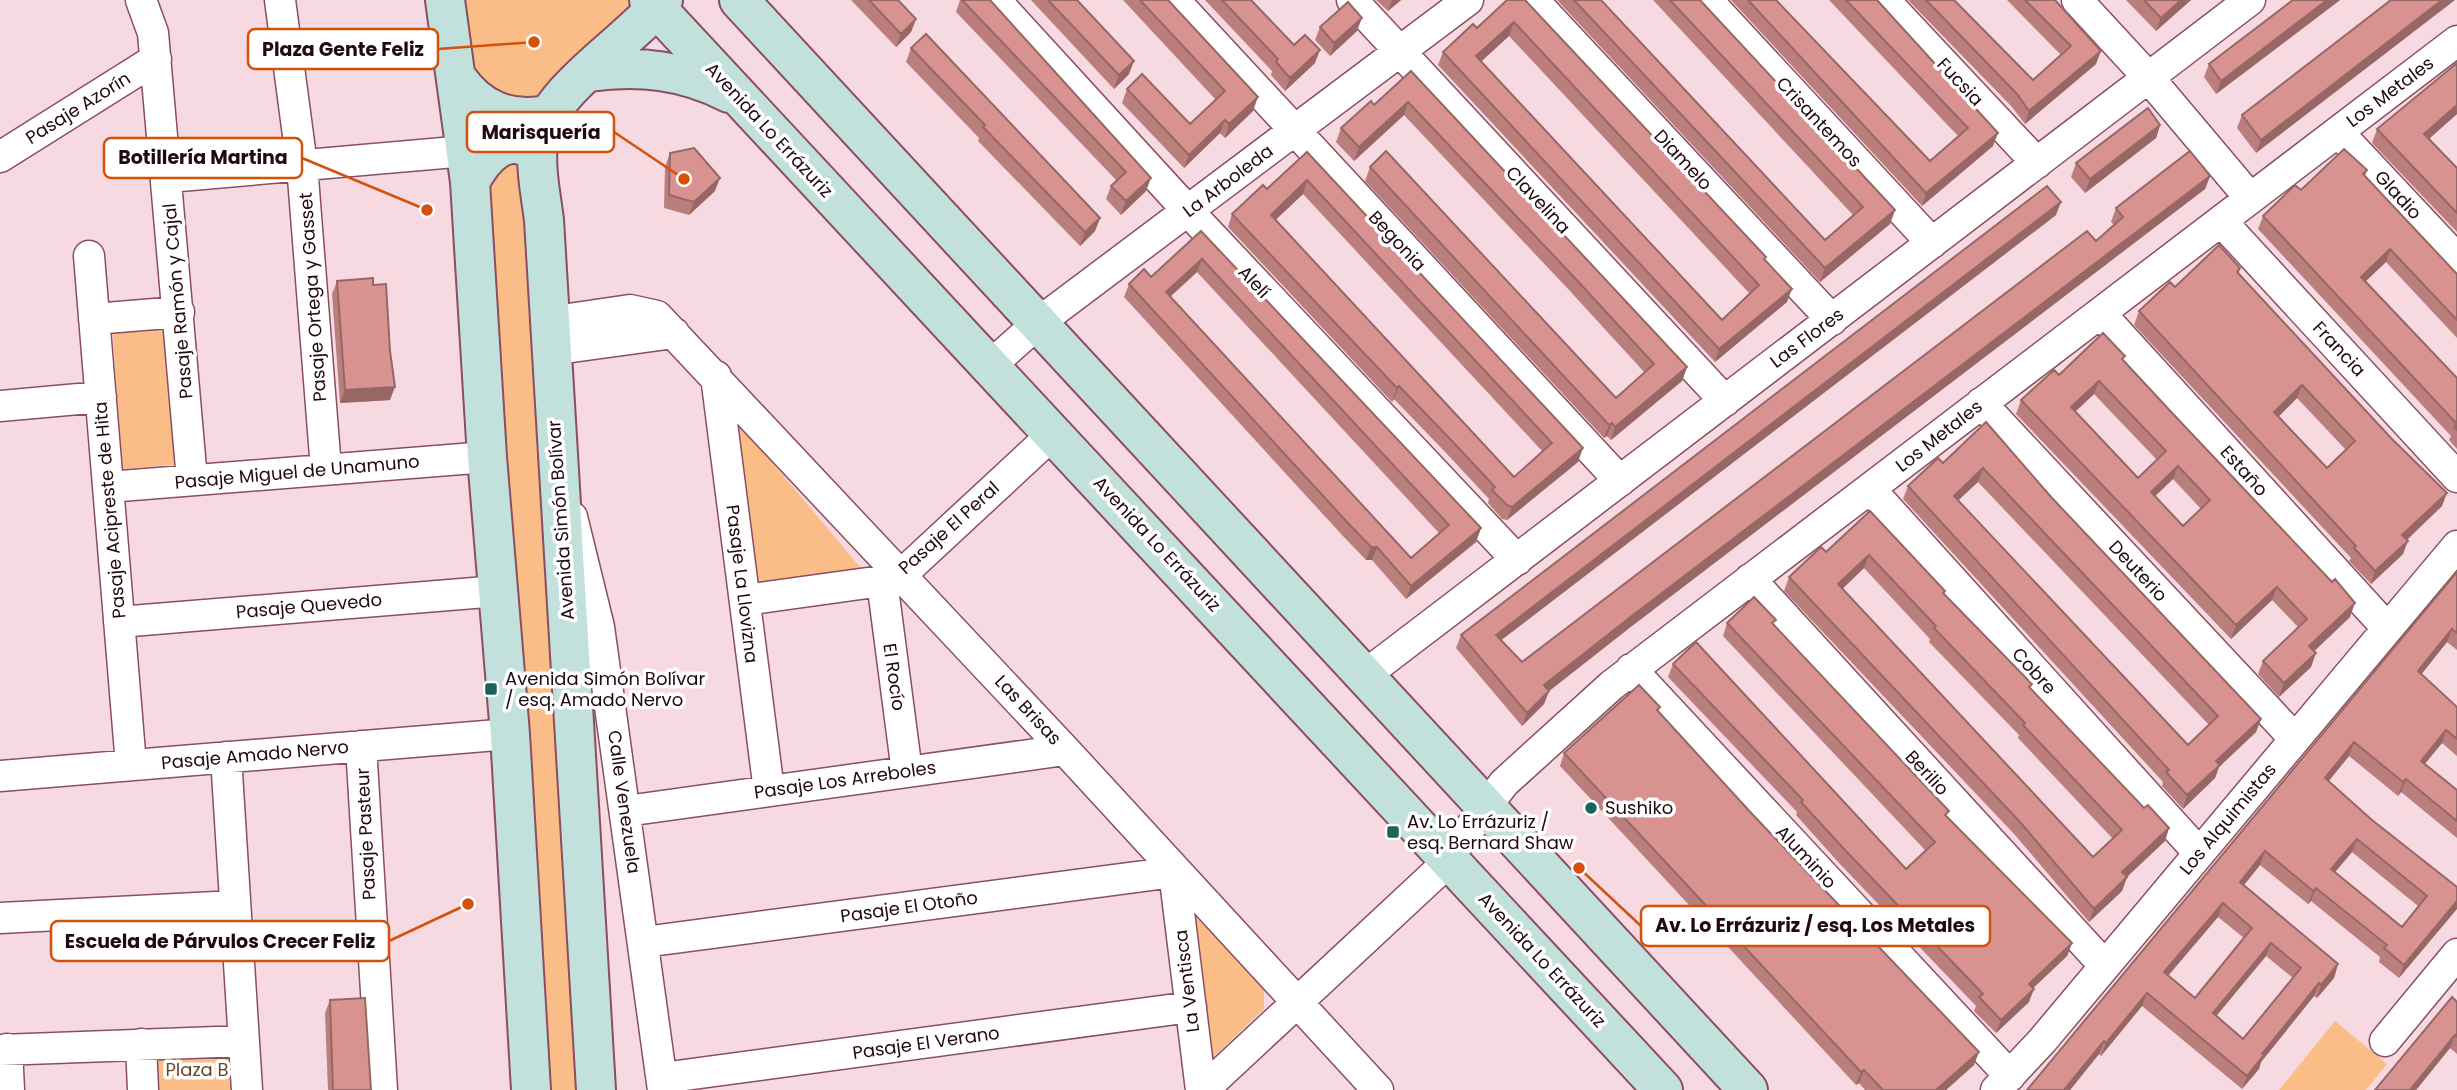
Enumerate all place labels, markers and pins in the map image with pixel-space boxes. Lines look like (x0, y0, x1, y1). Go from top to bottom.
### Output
callout: Plaza Gente Feliz (248, 29, 438, 69)
callout: Marisquería (467, 112, 614, 152)
callout: Botillería Martina (104, 138, 302, 178)
place label: Avenida Simón Bolívar / esq. Amado Nervo (505, 666, 706, 712)
marker: Avenida Simón Bolívar / esq. Amado Nervo (483, 681, 499, 697)
place label: Sushiko (1605, 795, 1673, 820)
marker: Sushiko (1583, 800, 1599, 816)
place label: Av. Lo Errázuriz / esq. Bernard Shaw (1407, 809, 1574, 855)
marker: Av. Lo Errázuriz / esq. Bernard Shaw (1385, 824, 1401, 840)
callout: Av. Lo Errázuriz / esq. Los Metales (1641, 906, 1990, 946)
callout: Escuela de Párvulos Crecer Feliz (51, 921, 389, 961)

